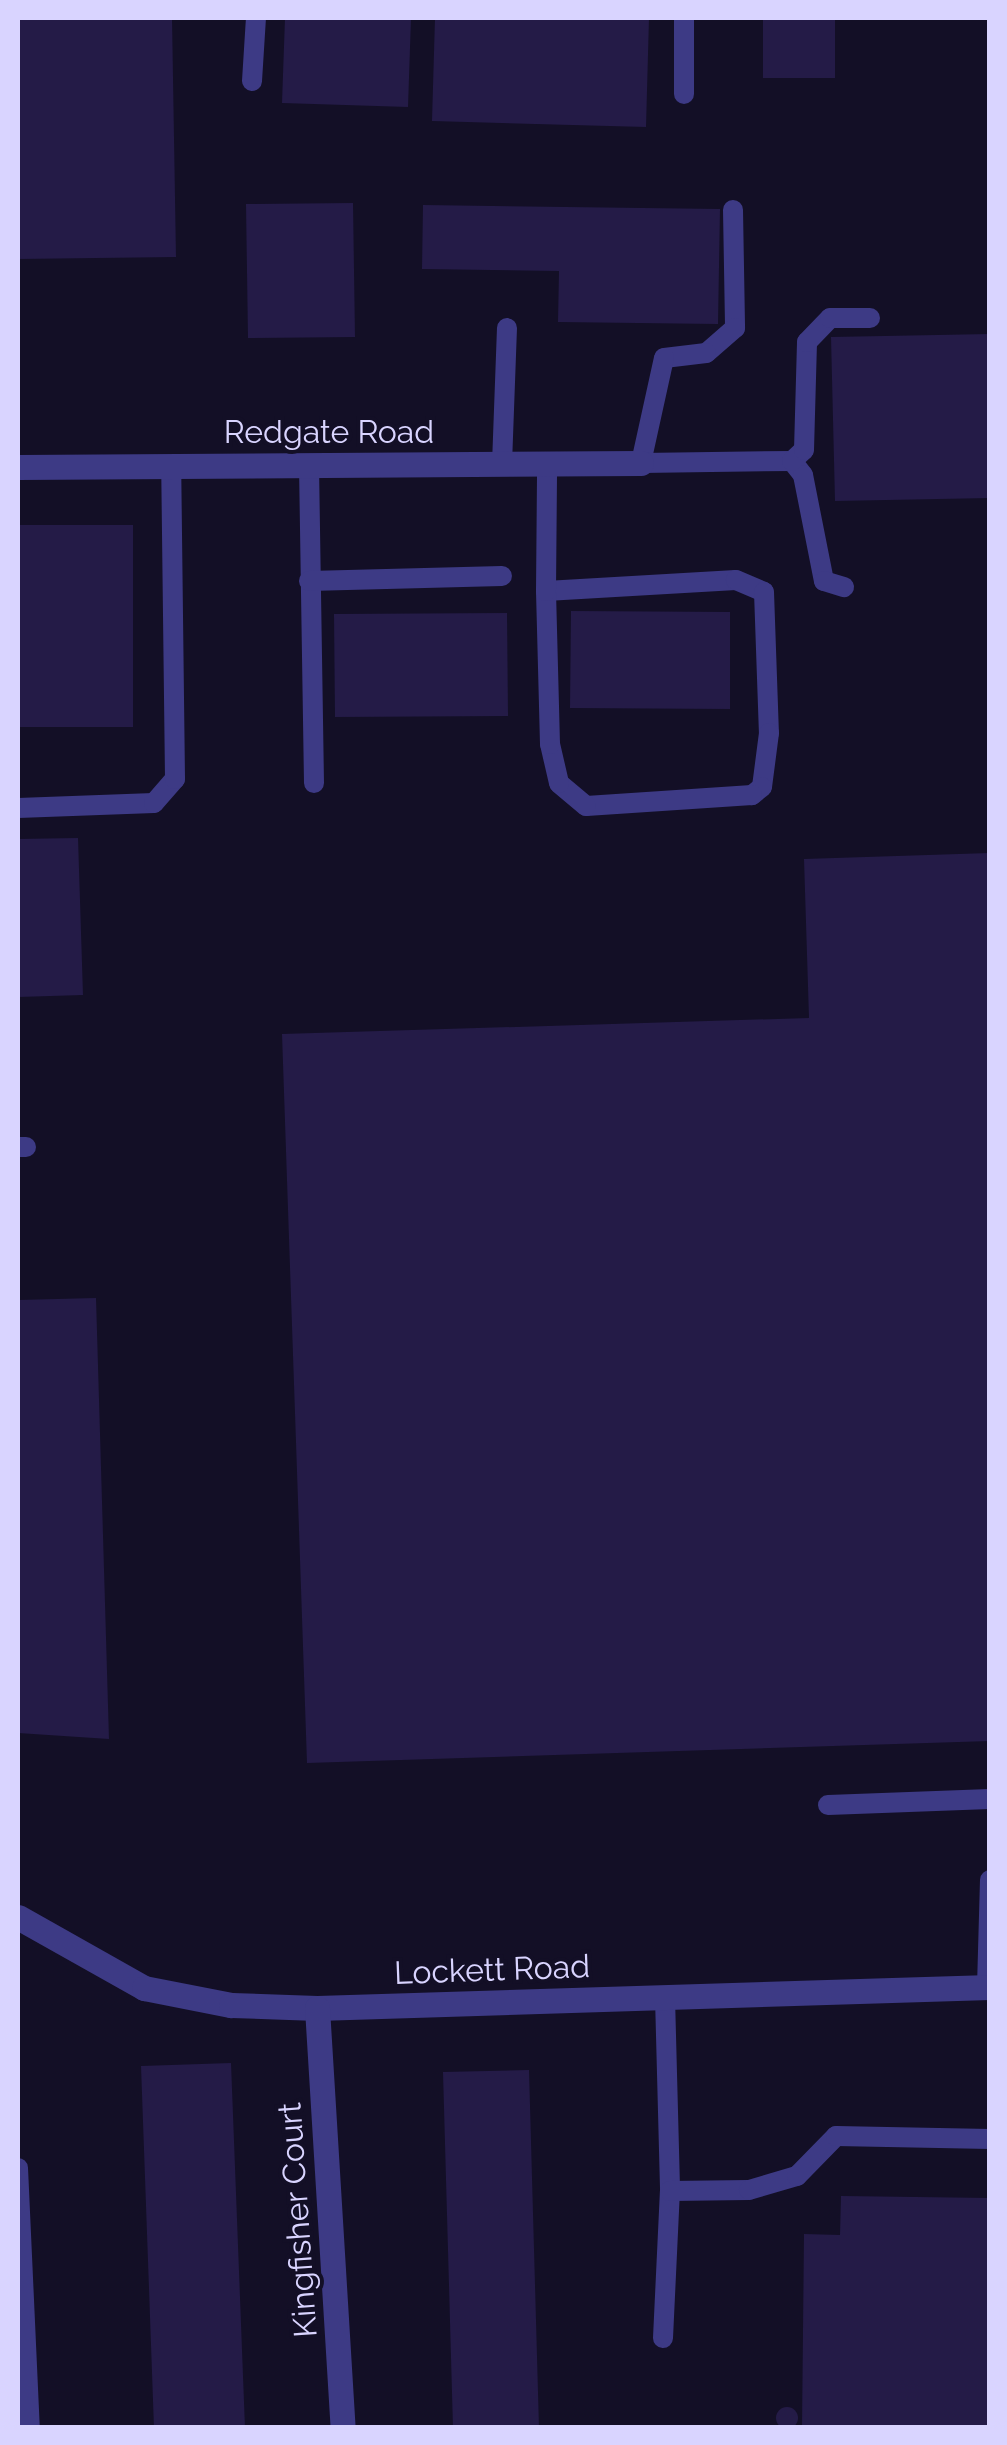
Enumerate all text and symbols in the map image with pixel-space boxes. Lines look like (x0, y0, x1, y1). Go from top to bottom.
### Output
street label: Redgate Road (224, 413, 434, 451)
street label: Lockett Road (393, 1947, 591, 1993)
street label: Kingfisher Court (271, 2101, 325, 2339)

